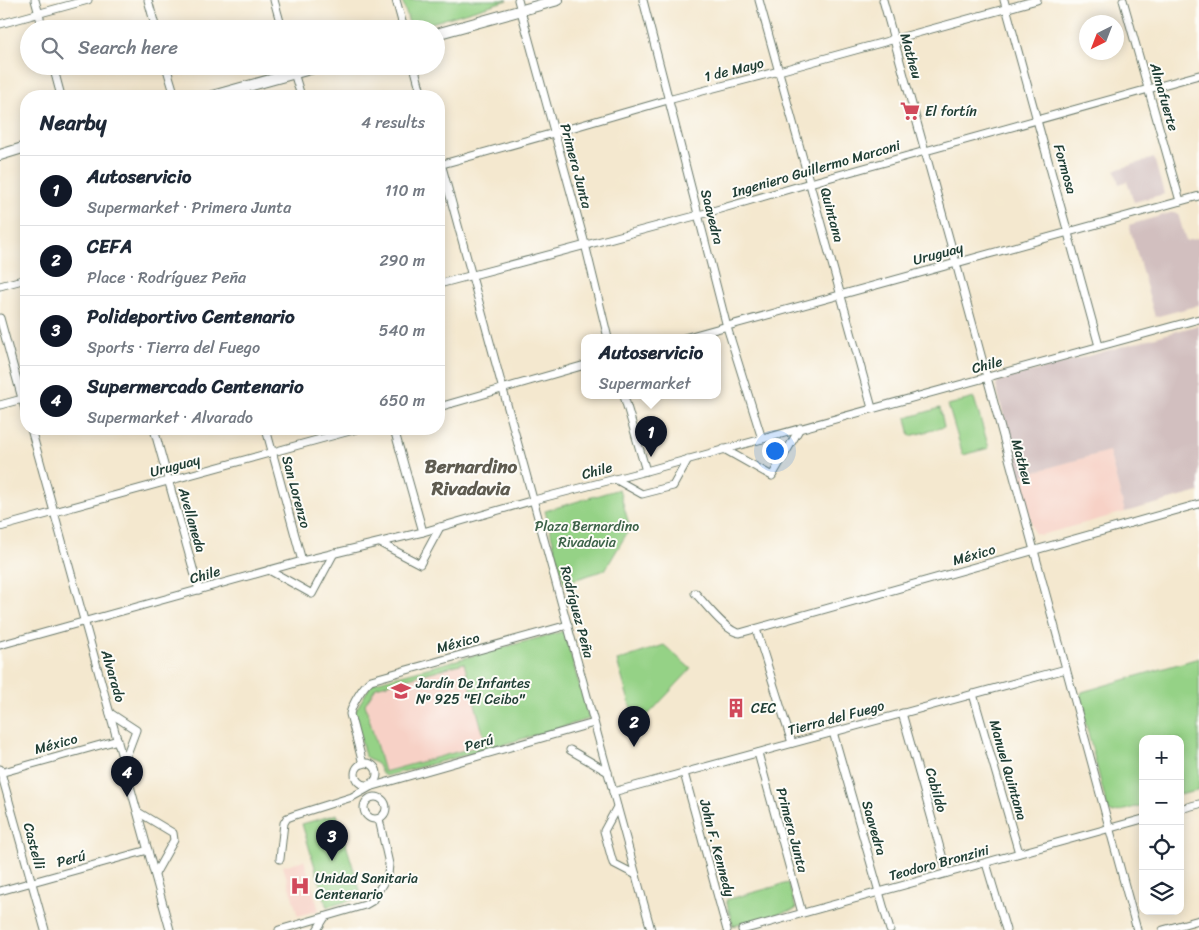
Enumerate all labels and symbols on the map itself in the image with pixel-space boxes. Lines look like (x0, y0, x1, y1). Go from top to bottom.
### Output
north arrow (1079, 15, 1124, 60)
street label: Matheu (893, 30, 930, 82)
street label: 1 de Mayo (702, 51, 766, 89)
street label: Almafuerte (1142, 59, 1186, 134)
place label: El fortín (925, 99, 977, 124)
supermarket icon: El fortín (899, 100, 921, 122)
street label: Primera Junta (553, 121, 600, 212)
street label: Ingeniero Guillermo Marconi (728, 133, 904, 205)
street label: Formosa (1046, 141, 1084, 197)
street label: Quintana (813, 185, 851, 245)
street label: Saavedra (693, 187, 731, 247)
street label: Uruguay (910, 235, 967, 273)
street label: Chile (969, 349, 1005, 381)
pin: 1 (635, 416, 667, 457)
street label: Matheu (1004, 436, 1040, 488)
your location (762, 438, 788, 464)
street label: Uruguay (147, 447, 204, 485)
district label: Bernardino Rivadavia (425, 450, 517, 505)
street label: San Lorenzo (274, 453, 318, 531)
street label: Chile (579, 455, 615, 487)
street label: Avellaneda (171, 484, 213, 555)
park label: Plaza Bernardino Rivadavia (535, 514, 639, 555)
street label: México (950, 537, 998, 573)
street label: Chile (187, 559, 223, 591)
street label: Rodríguez Peña (553, 563, 602, 662)
street label: México (434, 625, 482, 661)
street label: Alvarado (93, 646, 132, 705)
place label: Jardín De Infantes Nº 925 "El Ceibo" (415, 671, 531, 712)
school or university icon: Jardín De Infantes Nº 925 "El Ceibo" (390, 680, 412, 702)
street label: Tierra del Fuego (785, 693, 887, 743)
place label: CEC (751, 696, 777, 721)
building icon: CEC (725, 697, 747, 719)
pin: 2 (618, 706, 650, 747)
street label: Manuel Quintana (982, 717, 1034, 823)
street label: México (32, 726, 80, 762)
street label: Perú (462, 727, 497, 759)
pin: 4 (111, 756, 143, 797)
street label: Cabildo (918, 765, 954, 815)
street label: Primera Junta (769, 785, 816, 876)
street label: John F. Kennedy (692, 795, 742, 900)
street label: Saavedra (854, 798, 894, 858)
street label: Castelli (16, 820, 52, 873)
pin: 3 (316, 820, 348, 861)
street label: Teodoro Bronzini (886, 837, 993, 888)
street label: Perú (54, 843, 89, 875)
place label: Unidad Sanitaria Centenario (315, 866, 418, 907)
hospital icon: Unidad Sanitaria Centenario (289, 875, 311, 897)

